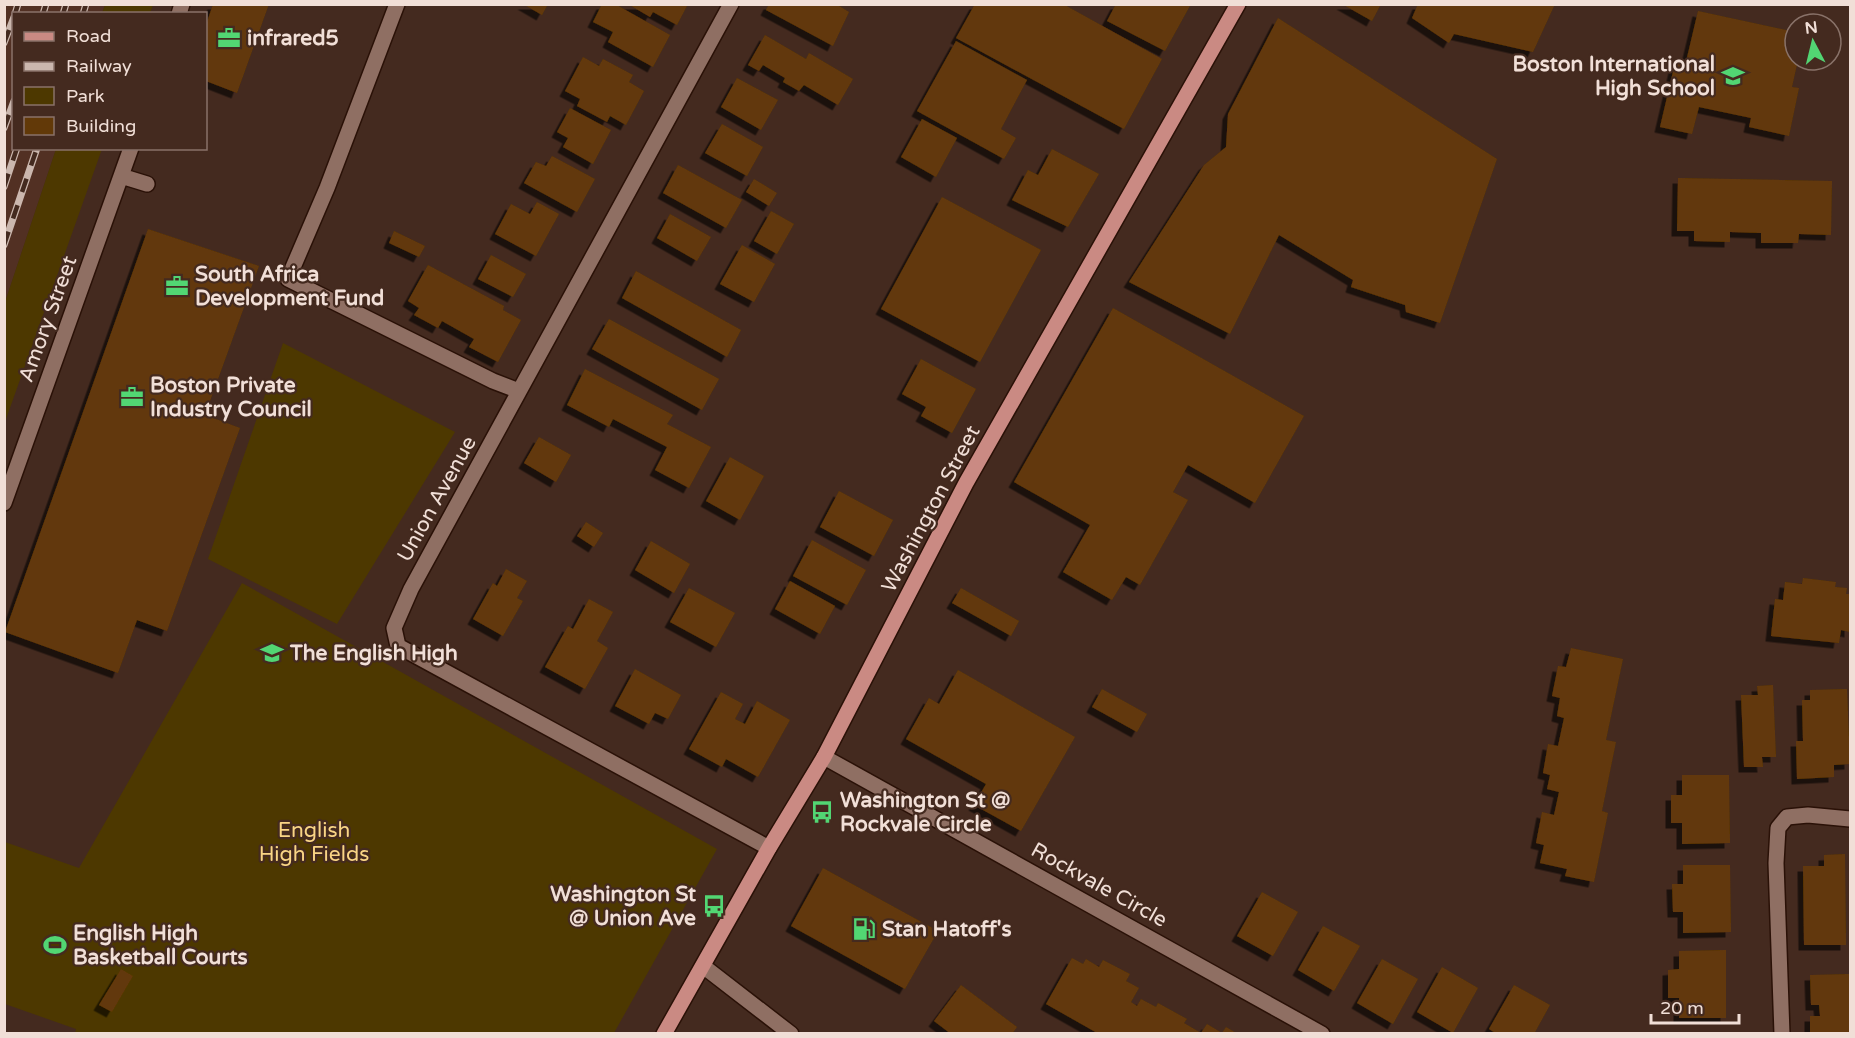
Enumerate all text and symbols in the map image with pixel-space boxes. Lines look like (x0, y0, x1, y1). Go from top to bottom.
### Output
legend (12, 12, 207, 150)
north arrow (1783, 12, 1843, 72)
text: N (1804, 17, 1819, 39)
text: Road (66, 25, 111, 47)
office icon: infrared5 (216, 25, 242, 51)
place label: infrared5 (247, 26, 339, 51)
place label: Boston International High School (1513, 52, 1715, 101)
text: Railway (66, 55, 132, 77)
school or university icon: Boston International High School (1720, 63, 1746, 89)
text: Park (66, 85, 105, 107)
text: Building (66, 115, 136, 137)
street label: Amory Street (14, 253, 82, 385)
place label: South Africa Development Fund (195, 262, 384, 311)
office icon: South Africa Development Fund (164, 273, 190, 299)
place label: Boston Private Industry Council (150, 373, 312, 422)
office icon: Boston Private Industry Council (119, 384, 145, 410)
street label: Washington Street (876, 421, 986, 597)
street label: Union Avenue (392, 432, 482, 566)
school or university icon: The English High (259, 640, 285, 666)
place label: The English High (289, 641, 458, 666)
place label: Washington St @ Rockvale Circle (840, 788, 1010, 837)
bus stop icon: Washington St @ Rockvale Circle (809, 799, 835, 825)
park label: English High Fields (259, 818, 369, 867)
street label: Rockvale Circle (1027, 837, 1171, 933)
place label: Washington St @ Union Ave (550, 882, 696, 931)
bus stop icon: Washington St @ Union Ave (701, 893, 727, 919)
fuel station icon: Stan Hatoff's (851, 916, 877, 942)
place label: Stan Hatoff's (882, 917, 1012, 942)
place label: English High Basketball Courts (73, 921, 248, 970)
sports icon: English High Basketball Courts (42, 932, 68, 958)
scale bar (1651, 987, 1740, 1025)
text: 20 m (1660, 997, 1704, 1019)

